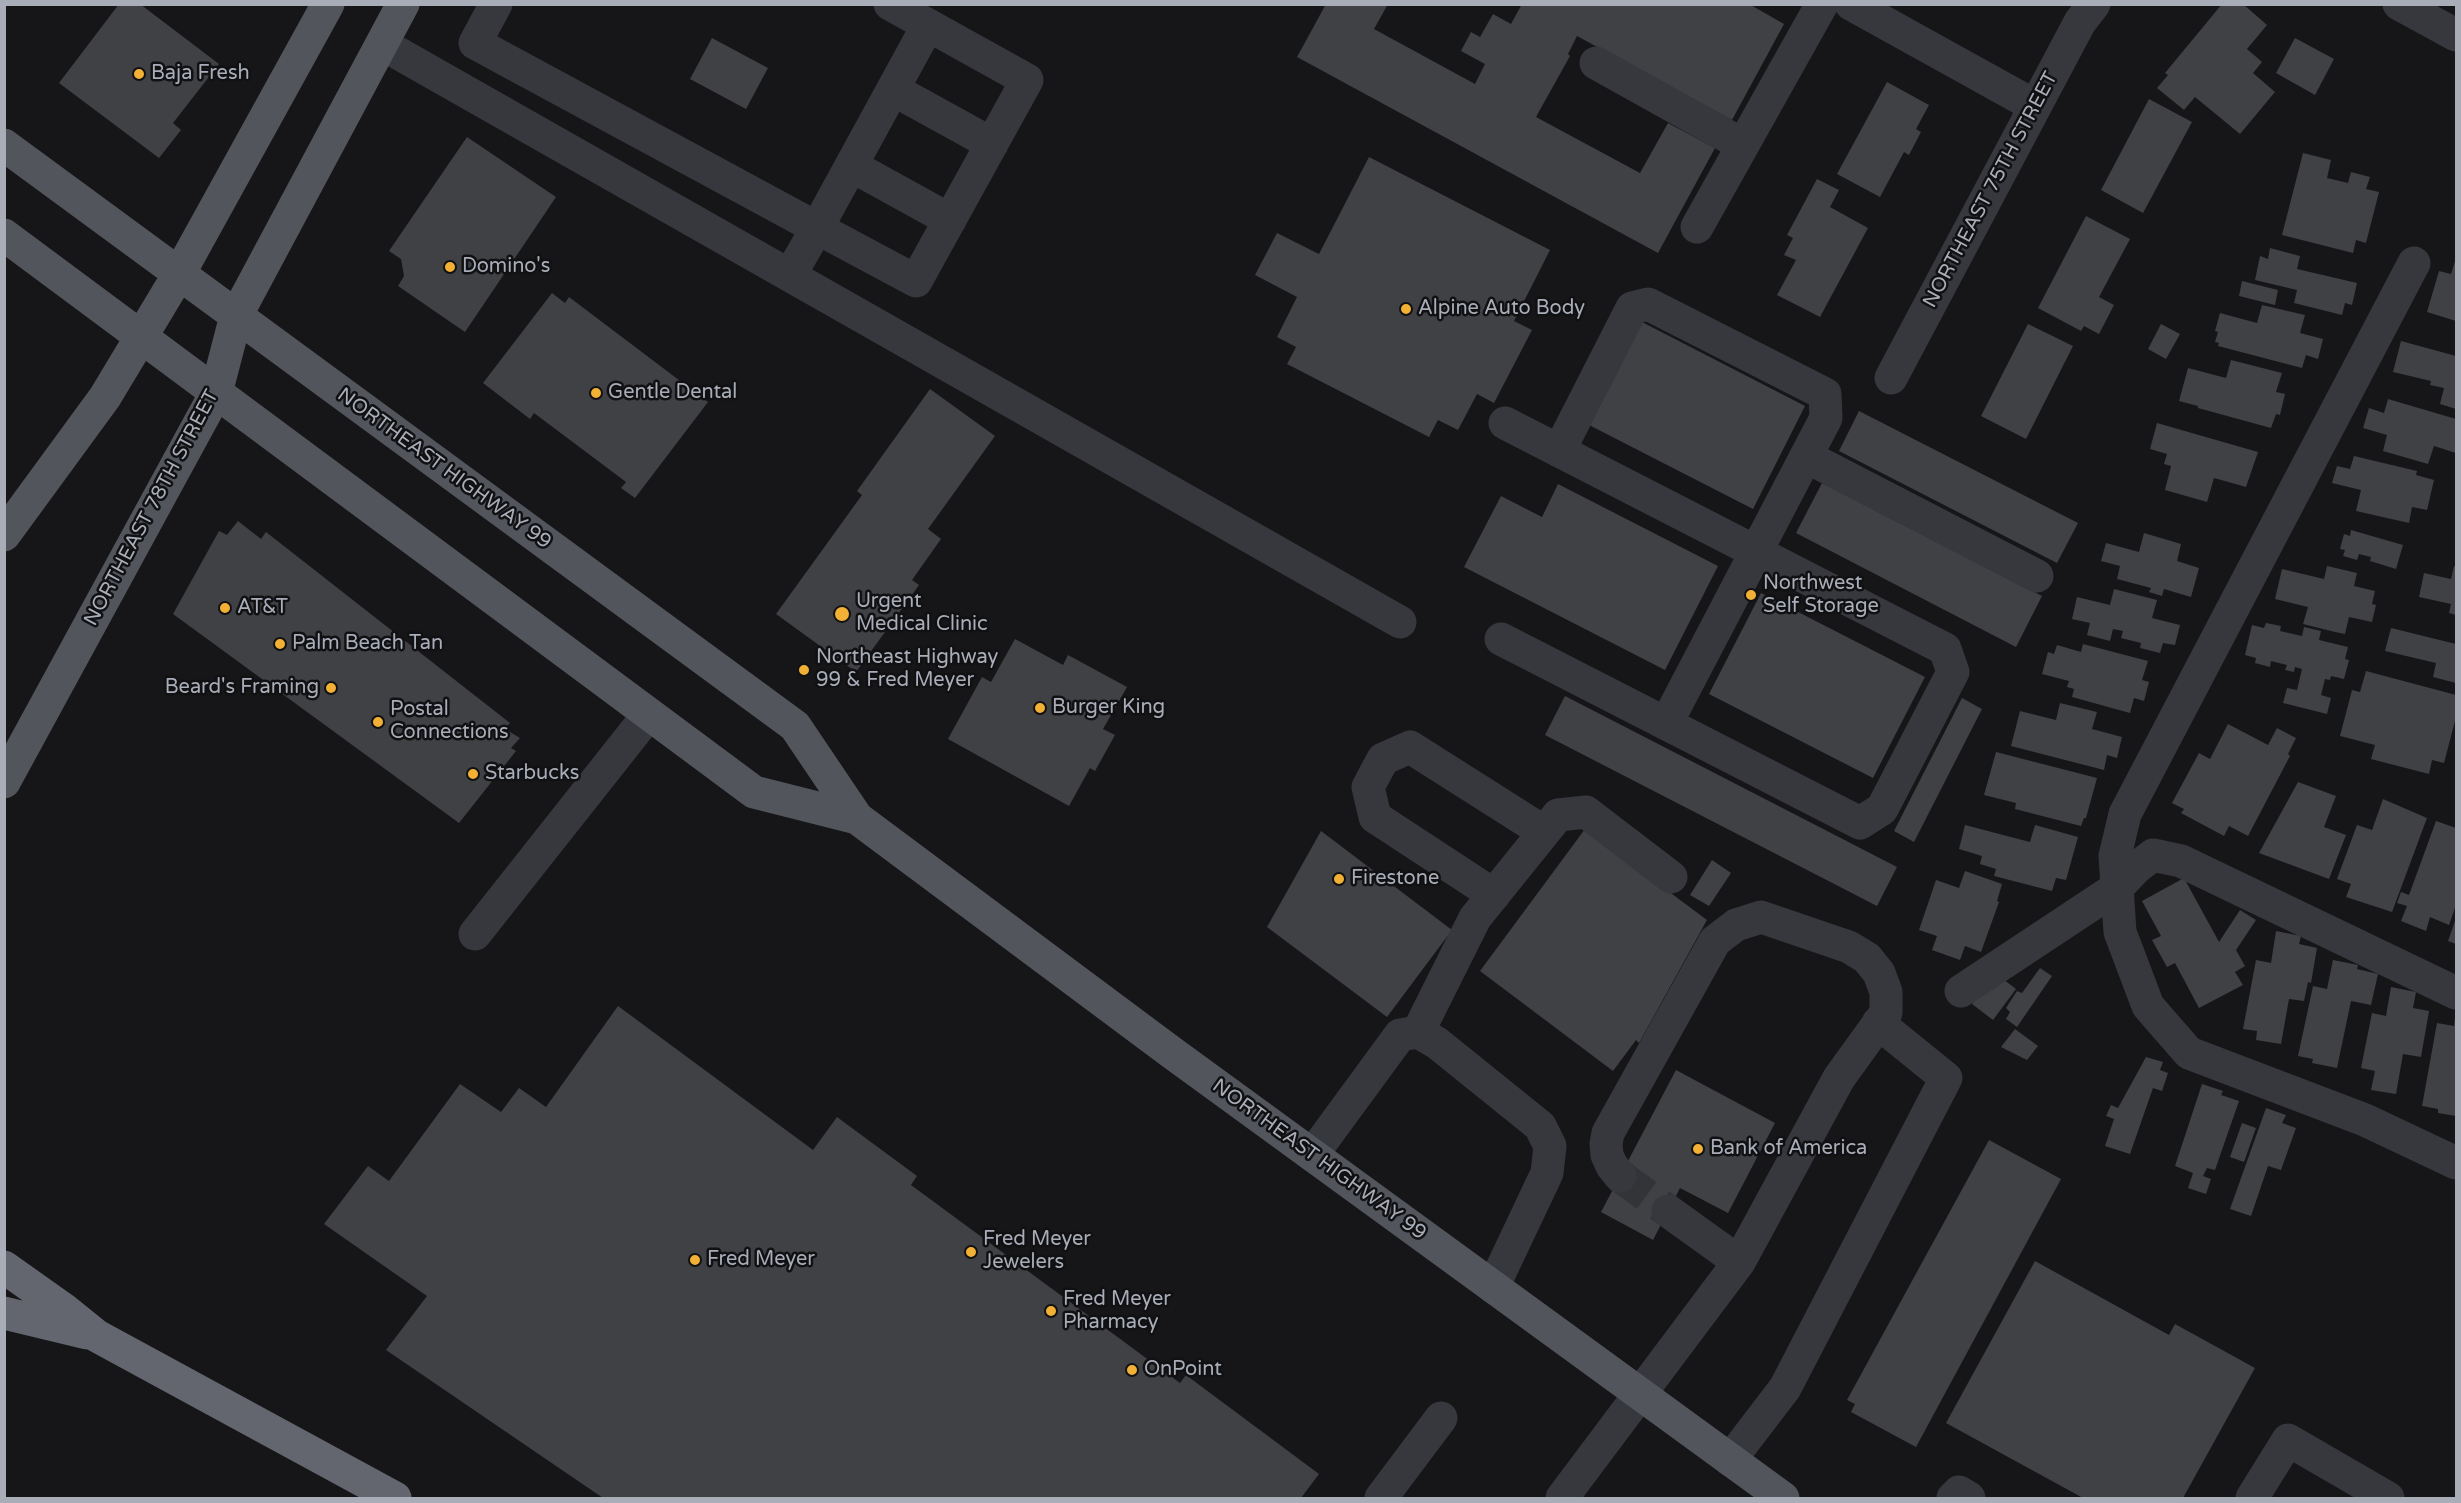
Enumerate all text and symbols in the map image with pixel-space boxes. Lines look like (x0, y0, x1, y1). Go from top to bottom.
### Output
place label: Baja Fresh (151, 62, 250, 86)
marker: Baja Fresh (132, 67, 146, 81)
street label: NORTHEAST 75TH STREET (1918, 68, 2064, 312)
place label: Domino's (462, 255, 550, 279)
marker: Domino's (443, 260, 457, 274)
place label: Alpine Auto Body (1418, 297, 1585, 321)
marker: Alpine Auto Body (1399, 302, 1413, 316)
place label: Gentle Dental (608, 381, 737, 405)
street label: NORTHEAST HIGHWAY 99 (332, 383, 556, 555)
street label: NORTHEAST 78TH STREET (79, 386, 225, 630)
marker: Gentle Dental (589, 386, 603, 400)
place label: Northwest Self Storage (1763, 572, 1879, 619)
marker: Northwest Self Storage (1744, 588, 1758, 602)
place label: Urgent Medical Clinic (856, 590, 988, 637)
place label: AT&T (237, 596, 288, 620)
marker: AT&T (218, 601, 232, 615)
marker: Urgent Medical Clinic (833, 605, 851, 623)
place label: Palm Beach Tan (292, 632, 443, 656)
marker: Palm Beach Tan (273, 637, 287, 651)
place label: Northeast Highway 99 & Fred Meyer (816, 646, 998, 693)
marker: Northeast Highway 99 & Fred Meyer (797, 663, 811, 677)
place label: Beard's Framing (165, 676, 319, 700)
marker: Beard's Framing (324, 681, 338, 695)
place label: Burger King (1052, 696, 1165, 720)
place label: Postal Connections (390, 698, 509, 745)
marker: Burger King (1033, 701, 1047, 715)
marker: Postal Connections (371, 715, 385, 729)
place label: Starbucks (485, 762, 579, 786)
marker: Starbucks (466, 767, 480, 781)
place label: Firestone (1351, 867, 1439, 891)
marker: Firestone (1332, 872, 1346, 886)
street label: NORTHEAST HIGHWAY 99 (1207, 1074, 1431, 1246)
place label: Bank of America (1710, 1137, 1867, 1161)
marker: Bank of America (1691, 1142, 1705, 1156)
place label: Fred Meyer Jewelers (983, 1228, 1091, 1275)
marker: Fred Meyer Jewelers (964, 1245, 978, 1259)
place label: Fred Meyer (707, 1248, 815, 1272)
marker: Fred Meyer (688, 1253, 702, 1267)
place label: Fred Meyer Pharmacy (1063, 1288, 1171, 1335)
marker: Fred Meyer Pharmacy (1044, 1304, 1058, 1318)
place label: OnPoint (1144, 1358, 1222, 1382)
marker: OnPoint (1125, 1363, 1139, 1377)

